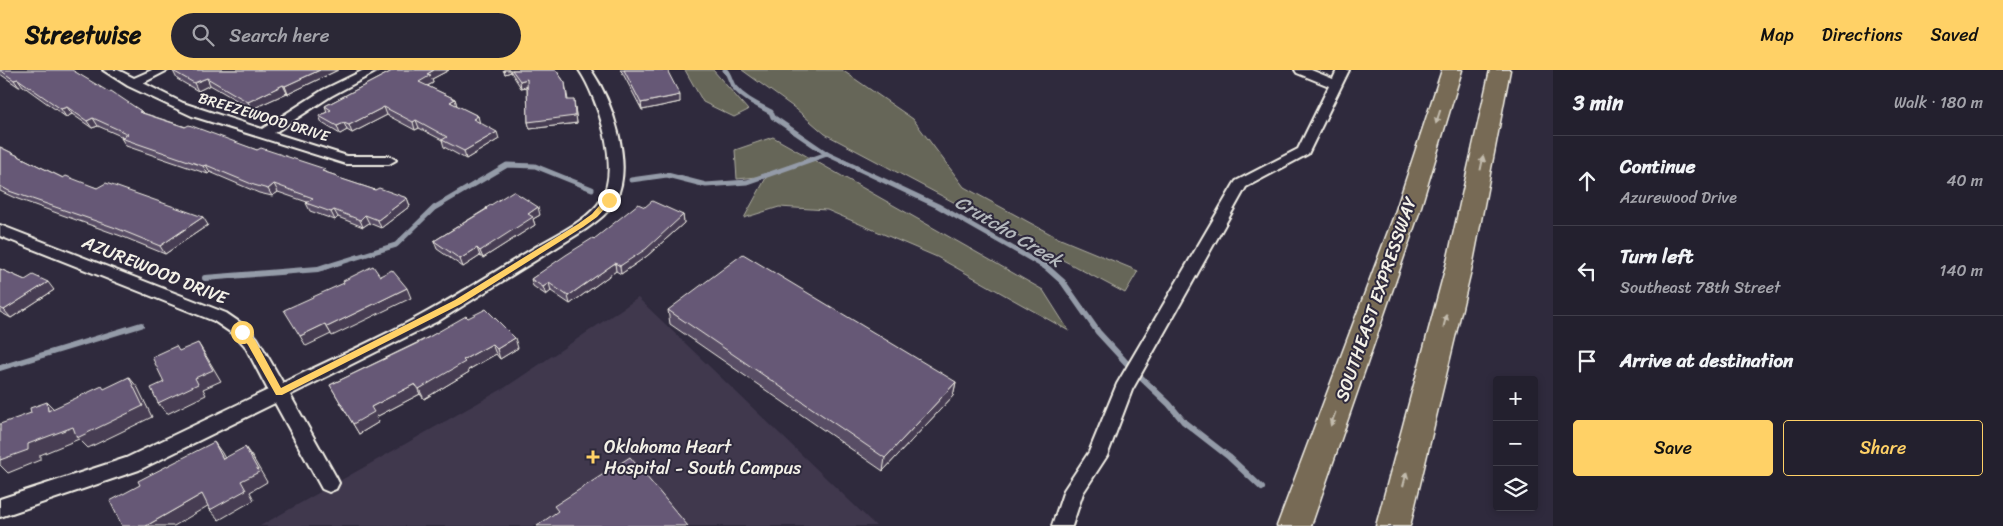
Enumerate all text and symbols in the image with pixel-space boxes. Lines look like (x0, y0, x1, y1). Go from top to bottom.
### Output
search box (171, 13, 521, 58)
text: Streetwise (25, 14, 141, 56)
text: Search here (229, 19, 329, 52)
text: Map (1761, 19, 1794, 51)
text: Directions (1822, 19, 1903, 51)
text: Saved (1931, 19, 1978, 51)
icon: search (189, 21, 217, 49)
text: 3 min (1573, 84, 1623, 122)
street label: BREEZEWOOD DRIVE (195, 85, 334, 150)
text: Walk · 180 m (1894, 88, 1983, 117)
one-way arrow (1433, 109, 1441, 124)
text: Continue (1620, 150, 1696, 183)
one-way arrow (1478, 155, 1486, 171)
text: 40 m (1946, 166, 1983, 195)
icon: ahead (1573, 167, 1601, 195)
text: Azurewood Drive (1620, 183, 1737, 212)
water label: Crutcho Creek (949, 186, 1070, 277)
route end (598, 189, 621, 212)
street label: SOUTHEAST EXPRESSWAY (1326, 191, 1426, 406)
street label: AZUREWOOD DRIVE (76, 226, 234, 314)
text: Turn left (1620, 240, 1693, 273)
text: 140 m (1940, 256, 1983, 285)
icon: left (1573, 257, 1601, 285)
text: Southeast 78th Street (1620, 273, 1780, 302)
one-way arrow (1441, 314, 1449, 329)
route start (231, 321, 254, 344)
text: Arrive at destination (1620, 344, 1793, 377)
icon: arrive (1573, 347, 1601, 375)
map controls (1493, 376, 1538, 511)
button: + (1493, 376, 1538, 421)
one-way arrow (1329, 412, 1337, 427)
button: Save (1573, 420, 1773, 476)
button: Share (1783, 420, 1983, 476)
button: − (1493, 421, 1538, 466)
place label: Oklahoma Heart Hospital - South Campus (604, 431, 802, 484)
marker: Oklahoma Heart Hospital - South Campus (586, 450, 600, 464)
button: layers (1493, 466, 1538, 511)
one-way arrow (1401, 471, 1409, 486)

